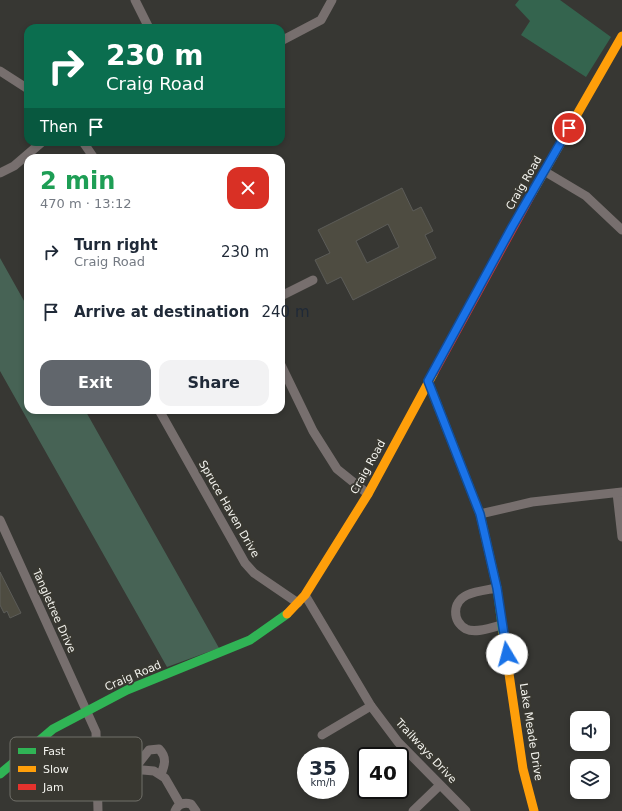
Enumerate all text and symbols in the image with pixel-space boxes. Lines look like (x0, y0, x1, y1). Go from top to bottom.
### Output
text: 230 m (106, 39, 203, 72)
icon: right (40, 40, 92, 92)
text: Craig Road (106, 73, 204, 94)
pin (552, 111, 586, 145)
icon: arrive (85, 116, 107, 138)
icon: arrive (558, 117, 580, 139)
text: Then (40, 118, 77, 136)
street label: Craig Road (503, 154, 545, 212)
text: 2 min (40, 167, 115, 195)
button: close (227, 167, 269, 209)
text: 470 m · 13:12 (40, 196, 131, 211)
text: Turn right (74, 236, 158, 254)
icon: right (40, 241, 62, 263)
text: 230 m (221, 243, 269, 261)
text: Craig Road (74, 254, 145, 269)
icon: arrive (40, 301, 62, 323)
text: Arrive at destination (74, 303, 249, 321)
text: 240 m (261, 303, 310, 321)
button: Exit (40, 360, 151, 406)
button: Share (159, 360, 269, 406)
street label: Craig Road (348, 438, 388, 496)
street label: Spruce Haven Drive (196, 458, 262, 560)
street label: Tangletree Drive (29, 566, 78, 655)
position arrow (486, 633, 528, 675)
street label: Craig Road (103, 658, 163, 694)
street label: Lake Meade Drive (517, 682, 545, 782)
map controls (570, 711, 610, 799)
button: sound (570, 711, 610, 751)
street label: Trailways Drive (392, 715, 459, 786)
legend (10, 737, 142, 801)
text: Fast (43, 745, 66, 758)
speed limit sign: 40 (357, 747, 409, 799)
text: 35 (309, 756, 337, 780)
button: layers (570, 759, 610, 799)
text: Slow (43, 763, 69, 776)
text: km/h (310, 777, 336, 788)
text: Jam (42, 781, 64, 794)

